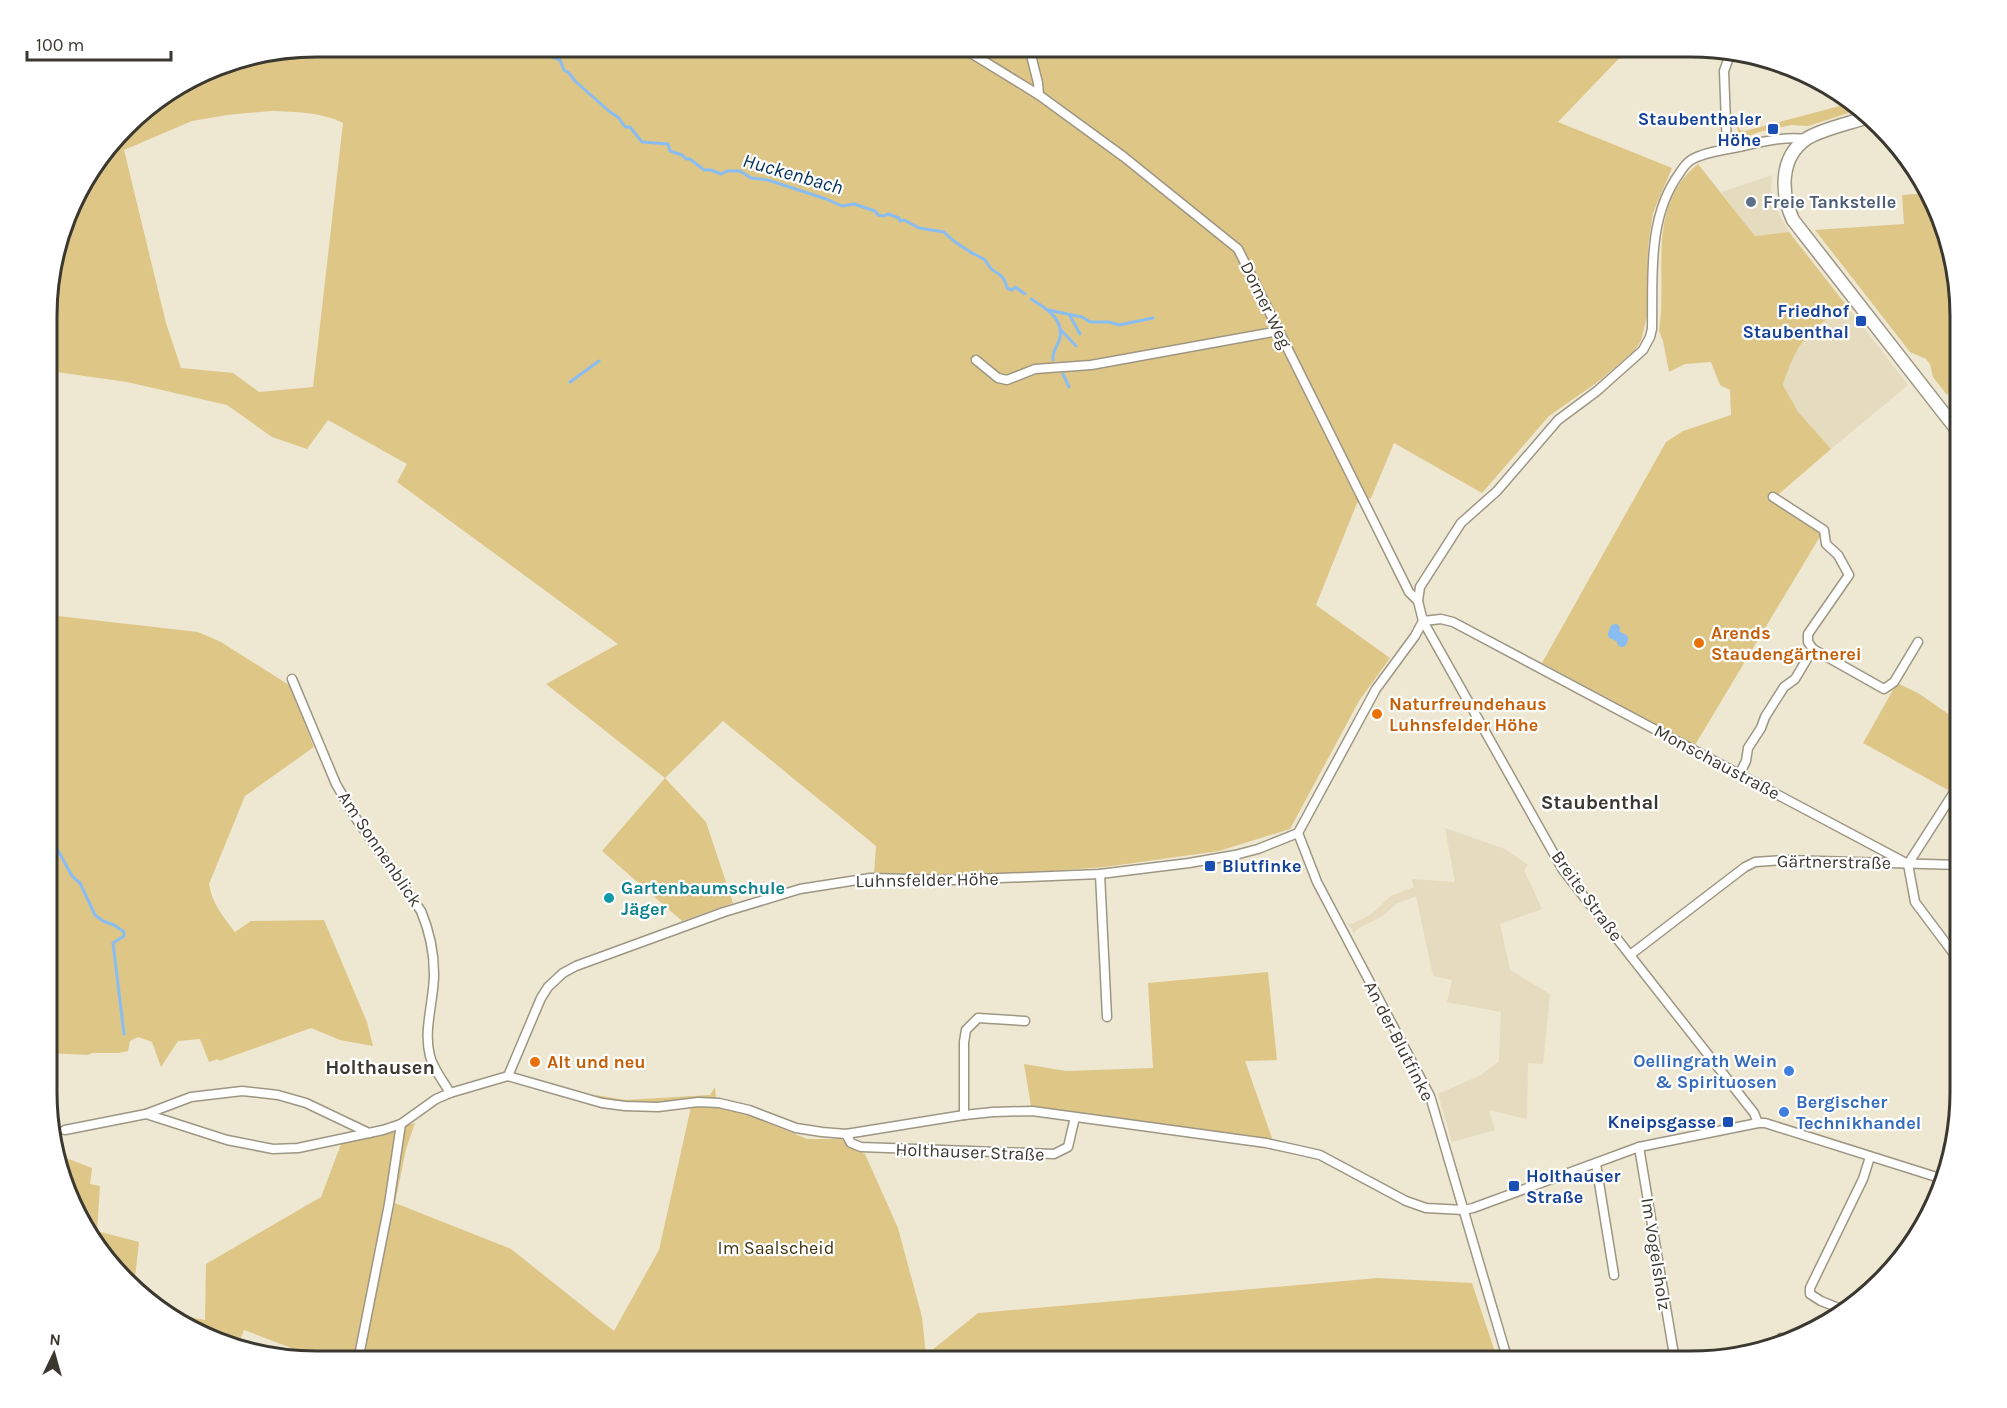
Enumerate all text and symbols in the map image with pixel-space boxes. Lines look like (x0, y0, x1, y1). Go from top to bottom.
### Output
scale bar (27, 24, 171, 62)
text: 100 m (36, 34, 84, 56)
place label: Staubenthaler Höhe (1638, 108, 1761, 151)
marker: Staubenthaler Höhe (1766, 122, 1780, 136)
water label: Huckenbach (740, 149, 846, 199)
place label: Freie Tankstelle (1763, 191, 1896, 213)
marker: Freie Tankstelle (1744, 195, 1758, 209)
street label: Dorner Weg (1235, 258, 1297, 352)
place label: Friedhof Staubenthal (1742, 300, 1849, 343)
marker: Friedhof Staubenthal (1854, 314, 1868, 328)
place label: Arends Staudengärtnerei (1711, 622, 1862, 665)
marker: Arends Staudengärtnerei (1692, 636, 1706, 650)
place label: Naturfreundehaus Luhnsfelder Höhe (1389, 693, 1547, 736)
marker: Naturfreundehaus Luhnsfelder Höhe (1370, 707, 1384, 721)
street label: Monschaustraße (1650, 720, 1784, 804)
street label: Am Sonnenblick (333, 787, 427, 911)
district label: Staubenthal (1541, 791, 1659, 814)
street label: Breite Straße (1547, 846, 1627, 946)
street label: Gärtnerstraße (1777, 850, 1891, 874)
place label: Blutfinke (1222, 855, 1301, 877)
marker: Blutfinke (1203, 859, 1217, 873)
street label: Luhnsfelder Höhe (855, 868, 999, 892)
place label: Gartenbaumschule Jäger (621, 877, 785, 920)
marker: Gartenbaumschule Jäger (602, 891, 616, 905)
street label: An der Blutfinke (1359, 977, 1439, 1105)
place label: Oellingrath Wein & Spirituosen (1633, 1050, 1777, 1093)
place label: Alt und neu (547, 1051, 646, 1073)
marker: Alt und neu (528, 1055, 542, 1069)
district label: Holthausen (325, 1056, 435, 1079)
marker: Oellingrath Wein & Spirituosen (1782, 1064, 1796, 1078)
place label: Bergischer Technikhandel (1796, 1091, 1921, 1134)
marker: Bergischer Technikhandel (1777, 1105, 1791, 1119)
place label: Kneipsgasse (1608, 1111, 1716, 1133)
marker: Kneipsgasse (1721, 1115, 1735, 1129)
street label: Holthauser Straße (895, 1138, 1045, 1166)
place label: Holthauser Straße (1526, 1165, 1621, 1208)
marker: Holthauser Straße (1507, 1179, 1521, 1193)
street label: Im Vogelsholz (1636, 1196, 1676, 1312)
park label: Im Saalscheid (718, 1237, 834, 1259)
north arrow (24, 1324, 84, 1384)
text: N (49, 1330, 62, 1350)

